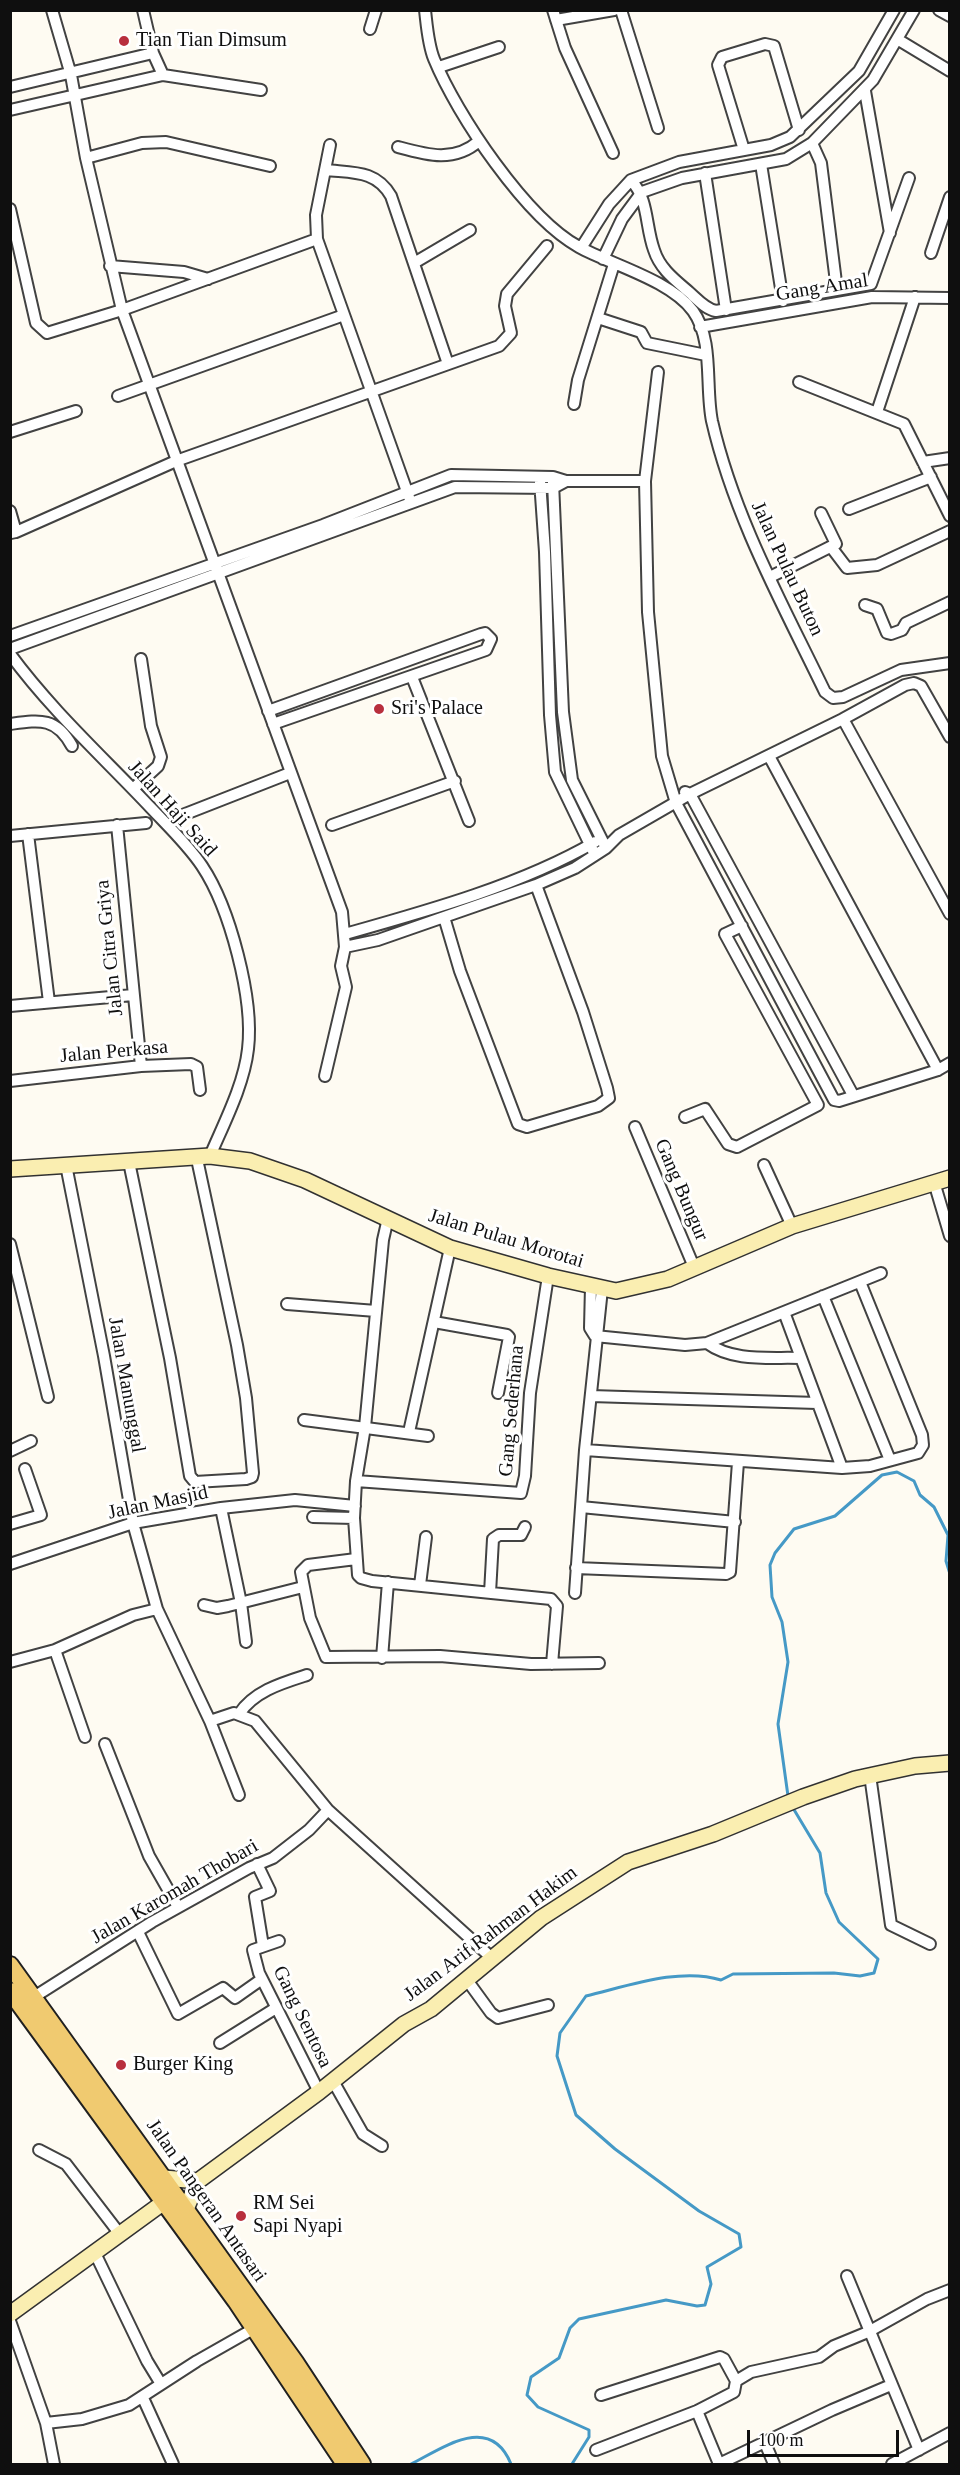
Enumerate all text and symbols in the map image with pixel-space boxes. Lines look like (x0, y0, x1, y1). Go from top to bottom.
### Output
place label: Tian Tian Dimsum (136, 29, 287, 53)
marker: Tian Tian Dimsum (117, 34, 131, 48)
street label: Gang Amal (774, 269, 870, 307)
street label: Jalan Pulau Buton (745, 498, 829, 640)
place label: Sri's Palace (391, 697, 483, 721)
marker: Sri's Palace (372, 702, 386, 716)
street label: Jalan Haji Said (123, 756, 221, 862)
street label: Jalan Citra Griya (91, 879, 129, 1017)
street label: Jalan Perkasa (59, 1035, 169, 1069)
street label: Gang Bungur (649, 1135, 713, 1245)
street label: Jalan Pulau Morotai (425, 1204, 587, 1274)
street label: Jalan Manunggal (102, 1315, 150, 1455)
street label: Gang Sederhana (494, 1344, 530, 1478)
street label: Jalan Masjid (106, 1481, 210, 1525)
street label: Jalan Karomah Thobari (87, 1834, 263, 1950)
street label: Jalan Arif Rahman Hakim (400, 1861, 582, 2007)
street label: Gang Sentosa (267, 1962, 337, 2072)
place label: Burger King (133, 2053, 233, 2077)
marker: Burger King (114, 2058, 128, 2072)
street label: Jalan Pangeran Antasari (141, 2115, 271, 2287)
place label: RM Sei Sapi Nyapi (253, 2192, 342, 2239)
marker: RM Sei Sapi Nyapi (234, 2209, 248, 2223)
scale bar (750, 2418, 902, 2456)
text: 100 m (758, 2430, 804, 2450)

